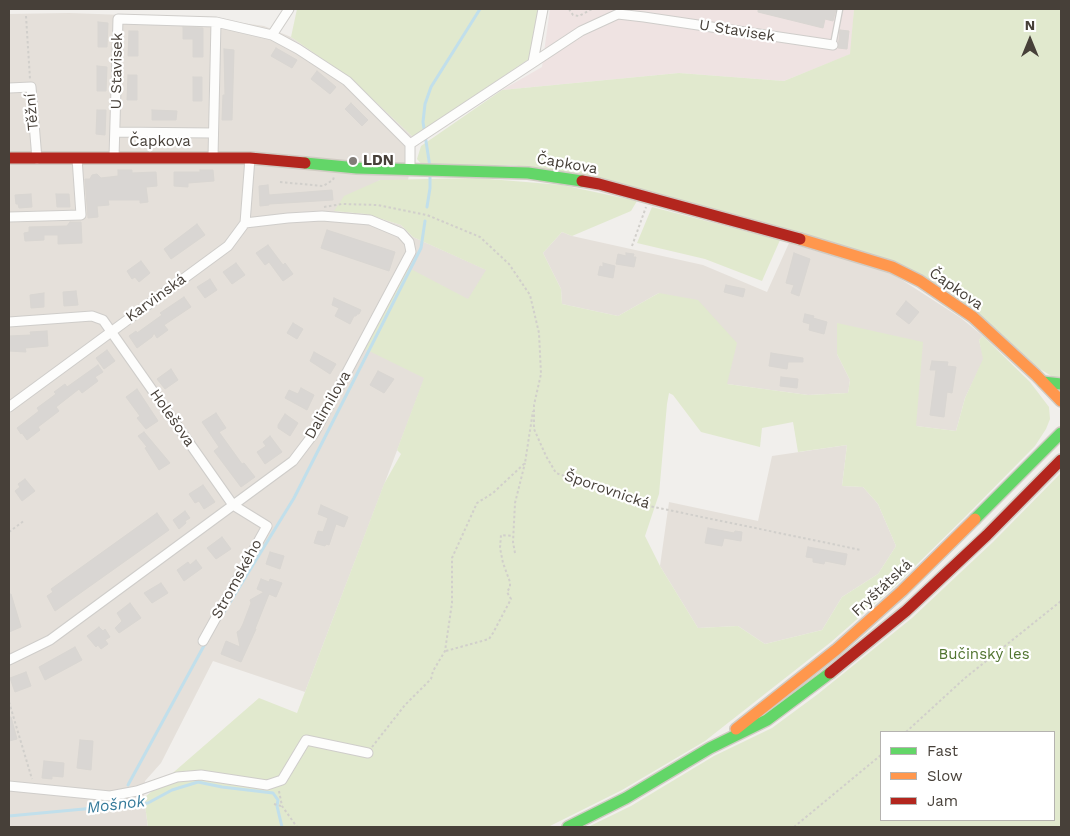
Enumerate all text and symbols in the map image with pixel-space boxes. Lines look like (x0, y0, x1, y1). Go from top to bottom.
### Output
north arrow (1005, 15, 1055, 65)
street label: U Stavisek (698, 16, 776, 46)
text: N (1025, 17, 1035, 33)
street label: U Stavisek (107, 32, 127, 110)
street label: Těžní (21, 93, 43, 131)
street label: Čapkova (129, 133, 191, 151)
street label: Čapkova (535, 150, 599, 178)
place label: LDN (363, 152, 394, 170)
marker: LDN (347, 155, 359, 167)
street label: Čapkova (926, 264, 986, 314)
street label: Karvinská (122, 270, 190, 326)
street label: Dalimilova (301, 368, 355, 442)
street label: Holešova (146, 386, 198, 450)
street label: Šporovnická (562, 467, 652, 513)
street label: Stromského (208, 536, 266, 622)
street label: Fryštátská (848, 556, 916, 620)
park label: Bučinský les (938, 646, 1030, 664)
legend (880, 731, 1055, 821)
text: Fast (927, 742, 958, 760)
text: Slow (927, 767, 963, 785)
water label: Mošnok (86, 792, 146, 818)
text: Jam (927, 792, 958, 810)

